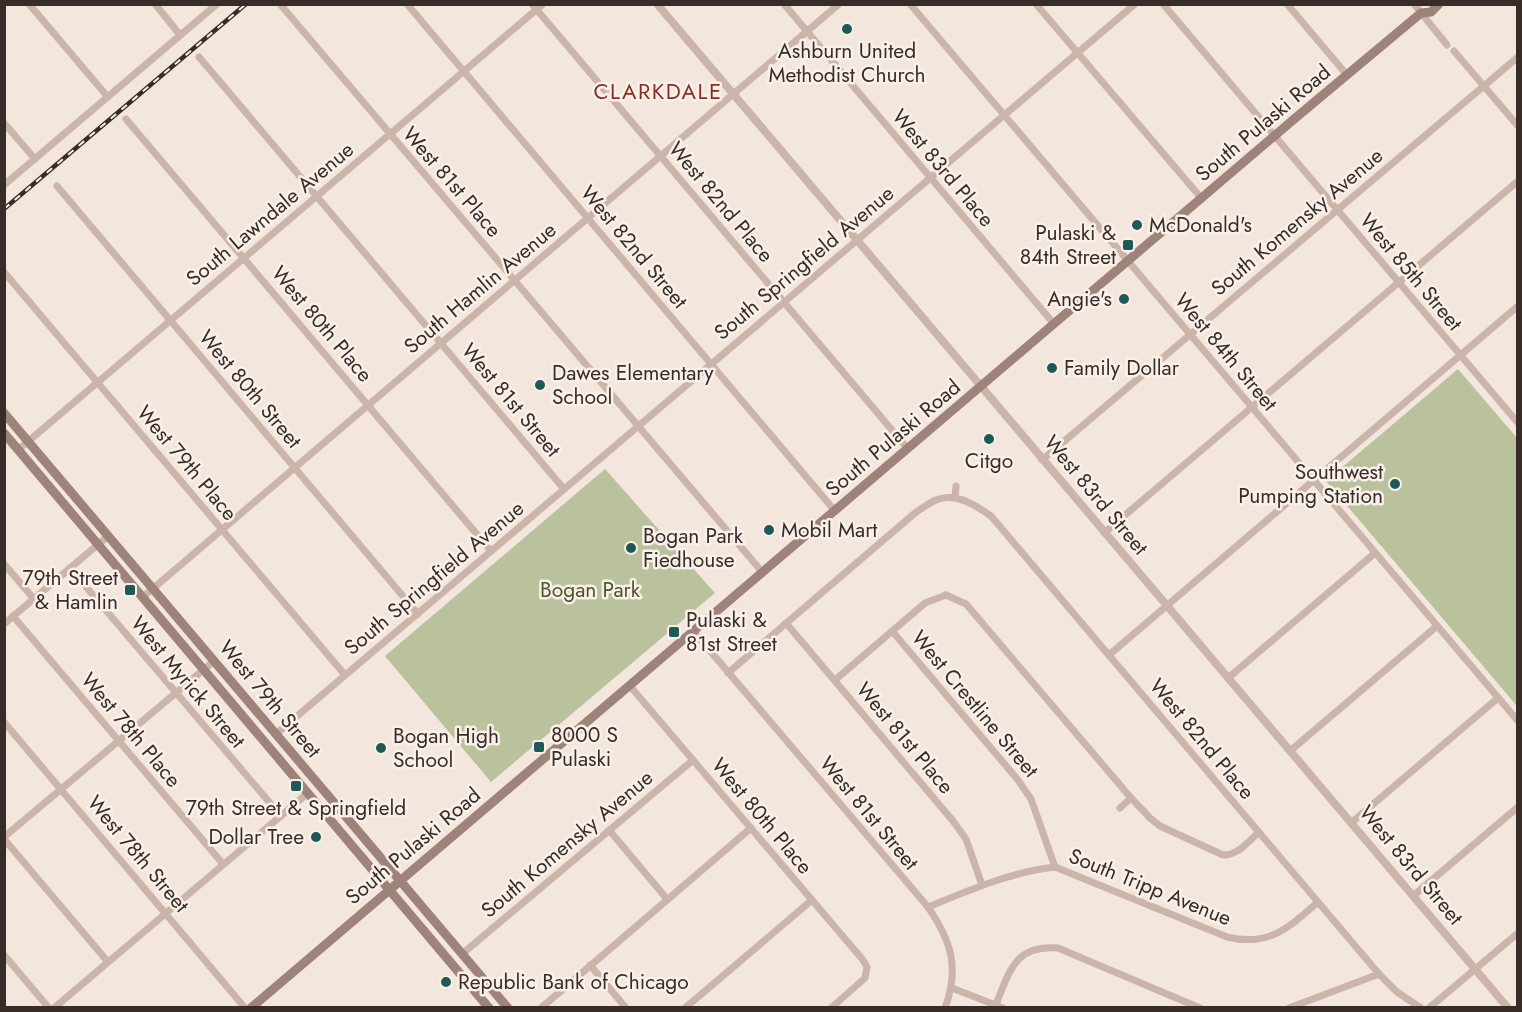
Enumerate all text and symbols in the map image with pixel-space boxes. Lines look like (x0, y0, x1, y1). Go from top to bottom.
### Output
marker: Ashburn United Methodist Church (840, 22, 854, 36)
place label: Ashburn United Methodist Church (769, 36, 925, 90)
street label: South Pulaski Road (1189, 57, 1337, 189)
district label: CLARKDALE (593, 75, 723, 107)
street label: West 83rd Place (885, 103, 1001, 233)
street label: West 81st Place (395, 120, 509, 244)
street label: South Lawndale Avenue (180, 135, 360, 293)
street label: West 82nd Place (661, 135, 781, 269)
street label: South Komensky Avenue (1205, 141, 1390, 303)
street label: West 82nd Street (573, 179, 695, 315)
street label: South Springfield Avenue (708, 179, 900, 347)
street label: West 85th Street (1353, 207, 1469, 337)
place label: McDonald's (1149, 210, 1252, 240)
street label: South Hamlin Avenue (397, 215, 563, 361)
place label: Pulaski & 84th Street (1020, 218, 1116, 272)
marker: McDonald's (1130, 218, 1144, 232)
marker: Pulaski & 84th Street (1121, 238, 1135, 252)
street label: West 80th Place (264, 259, 380, 389)
place label: Angie's (1047, 284, 1112, 314)
street label: West 84th Street (1168, 286, 1284, 418)
marker: Angie's (1117, 292, 1131, 306)
street label: West 80th Street (192, 323, 308, 455)
street label: West 81st Street (454, 337, 568, 463)
place label: Family Dollar (1064, 353, 1180, 383)
place label: Dawes Elementary School (552, 358, 714, 412)
marker: Family Dollar (1045, 361, 1059, 375)
street label: South Pulaski Road (819, 372, 967, 504)
marker: Dawes Elementary School (533, 378, 547, 392)
street label: West 79th Place (130, 399, 244, 527)
street label: West 83rd Street (1037, 429, 1155, 561)
marker: Citgo (982, 432, 996, 446)
place label: Citgo (965, 446, 1013, 476)
place label: Southwest Pumping Station (1238, 457, 1383, 511)
marker: Southwest Pumping Station (1388, 477, 1402, 491)
street label: South Springfield Avenue (338, 494, 530, 662)
place label: Mobil Mart (781, 515, 877, 545)
place label: Bogan Park Fiedhouse (643, 521, 744, 575)
marker: Mobil Mart (762, 523, 776, 537)
marker: Bogan Park Fiedhouse (624, 541, 638, 555)
place label: 79th Street & Hamlin (22, 563, 118, 617)
park label: Bogan Park (540, 575, 641, 605)
marker: 79th Street & Hamlin (123, 583, 137, 597)
place label: Pulaski & 81st Street (686, 605, 777, 659)
street label: West Myrick Street (124, 609, 252, 755)
street label: West Crestline Street (904, 624, 1046, 784)
marker: Pulaski & 81st Street (667, 625, 681, 639)
street label: West 79th Street (212, 634, 328, 764)
street label: West 78th Place (74, 666, 188, 794)
street label: West 82nd Place (1142, 672, 1262, 806)
street label: West 81st Place (849, 676, 961, 801)
place label: 8000 S Pulaski (551, 720, 618, 774)
place label: Bogan High School (393, 721, 499, 775)
marker: 8000 S Pulaski (532, 740, 546, 754)
marker: Bogan High School (374, 741, 388, 755)
street label: West 81st Street (812, 750, 926, 876)
street label: West 80th Place (704, 751, 820, 881)
street label: South Komensky Avenue (475, 763, 660, 925)
marker: 79th Street & Springfield (289, 779, 303, 793)
street label: South Pulaski Road (339, 780, 487, 912)
street label: West 78th Street (80, 789, 196, 919)
place label: 79th Street & Springfield (186, 793, 406, 823)
street label: West 83rd Street (1352, 799, 1470, 931)
place label: Dollar Tree (208, 822, 304, 852)
marker: Dollar Tree (309, 830, 323, 844)
street label: South Tripp Avenue (1064, 841, 1236, 933)
place label: Republic Bank of Chicago (458, 967, 689, 997)
marker: Republic Bank of Chicago (439, 975, 453, 989)

